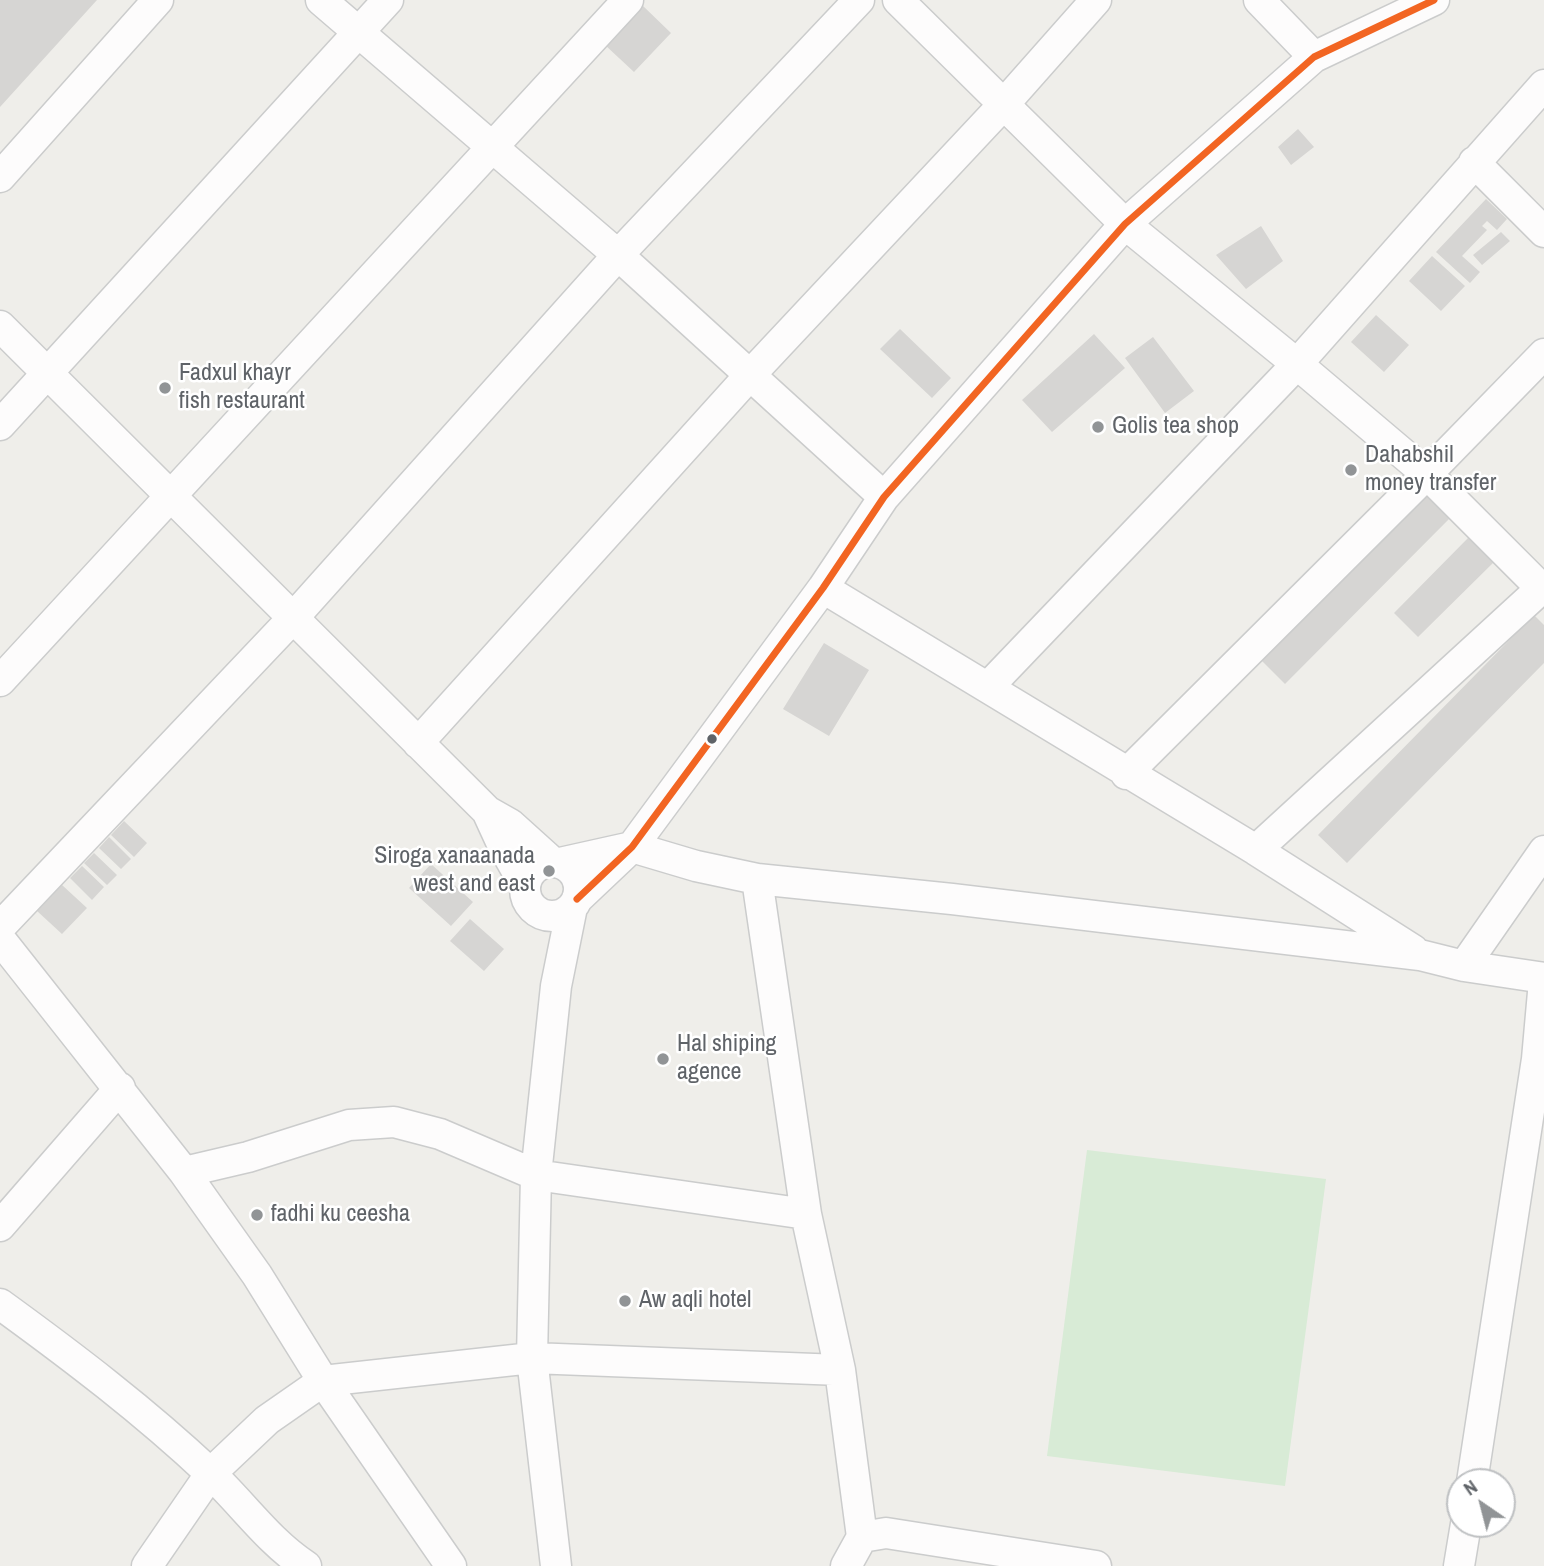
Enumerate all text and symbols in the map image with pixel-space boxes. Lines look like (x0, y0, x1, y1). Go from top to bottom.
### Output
place label: Fadxul khayr fish restaurant (179, 360, 305, 416)
marker: Fadxul khayr fish restaurant (157, 380, 173, 396)
place label: Golis tea shop (1112, 413, 1239, 441)
marker: Golis tea shop (1090, 419, 1106, 435)
place label: Dahabshil money transfer (1365, 442, 1496, 498)
marker: Dahabshil money transfer (1343, 462, 1359, 478)
unlabelled marker (705, 732, 719, 746)
place label: Siroga xanaanada west and east (374, 843, 535, 899)
marker: Siroga xanaanada west and east (541, 863, 557, 879)
place label: Hal shiping agence (677, 1031, 777, 1087)
marker: Hal shiping agence (655, 1051, 671, 1067)
place label: fadhi ku ceesha (271, 1201, 410, 1229)
marker: fadhi ku ceesha (249, 1207, 265, 1223)
place label: Aw aqli hotel (639, 1287, 751, 1315)
marker: Aw aqli hotel (617, 1293, 633, 1309)
north arrow (1446, 1468, 1516, 1538)
text: N (1458, 1474, 1482, 1501)

